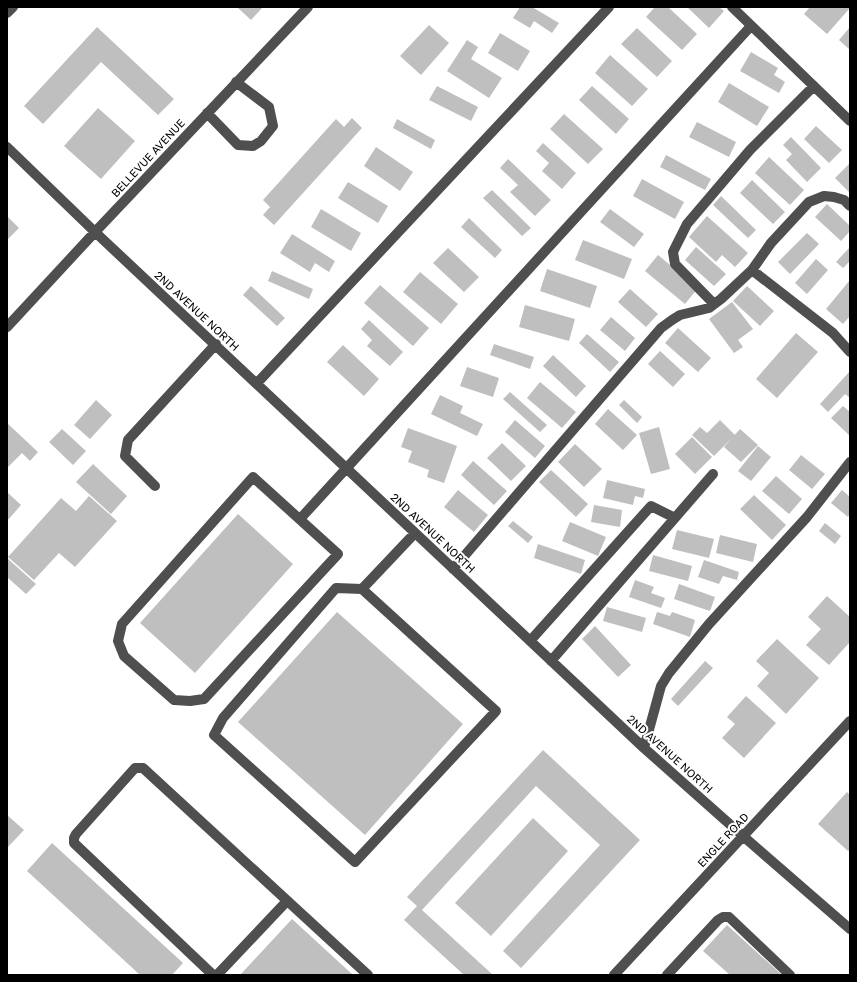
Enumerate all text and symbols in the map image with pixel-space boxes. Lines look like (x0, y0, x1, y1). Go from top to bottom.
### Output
street label: BELLEVUE AVENUE (108, 116, 187, 199)
street label: 2ND AVENUE NORTH (152, 268, 242, 353)
street label: 2ND AVENUE NORTH (388, 490, 478, 575)
street label: 2ND AVENUE NORTH (625, 712, 716, 795)
street label: ENGLE ROAD (694, 810, 751, 869)

